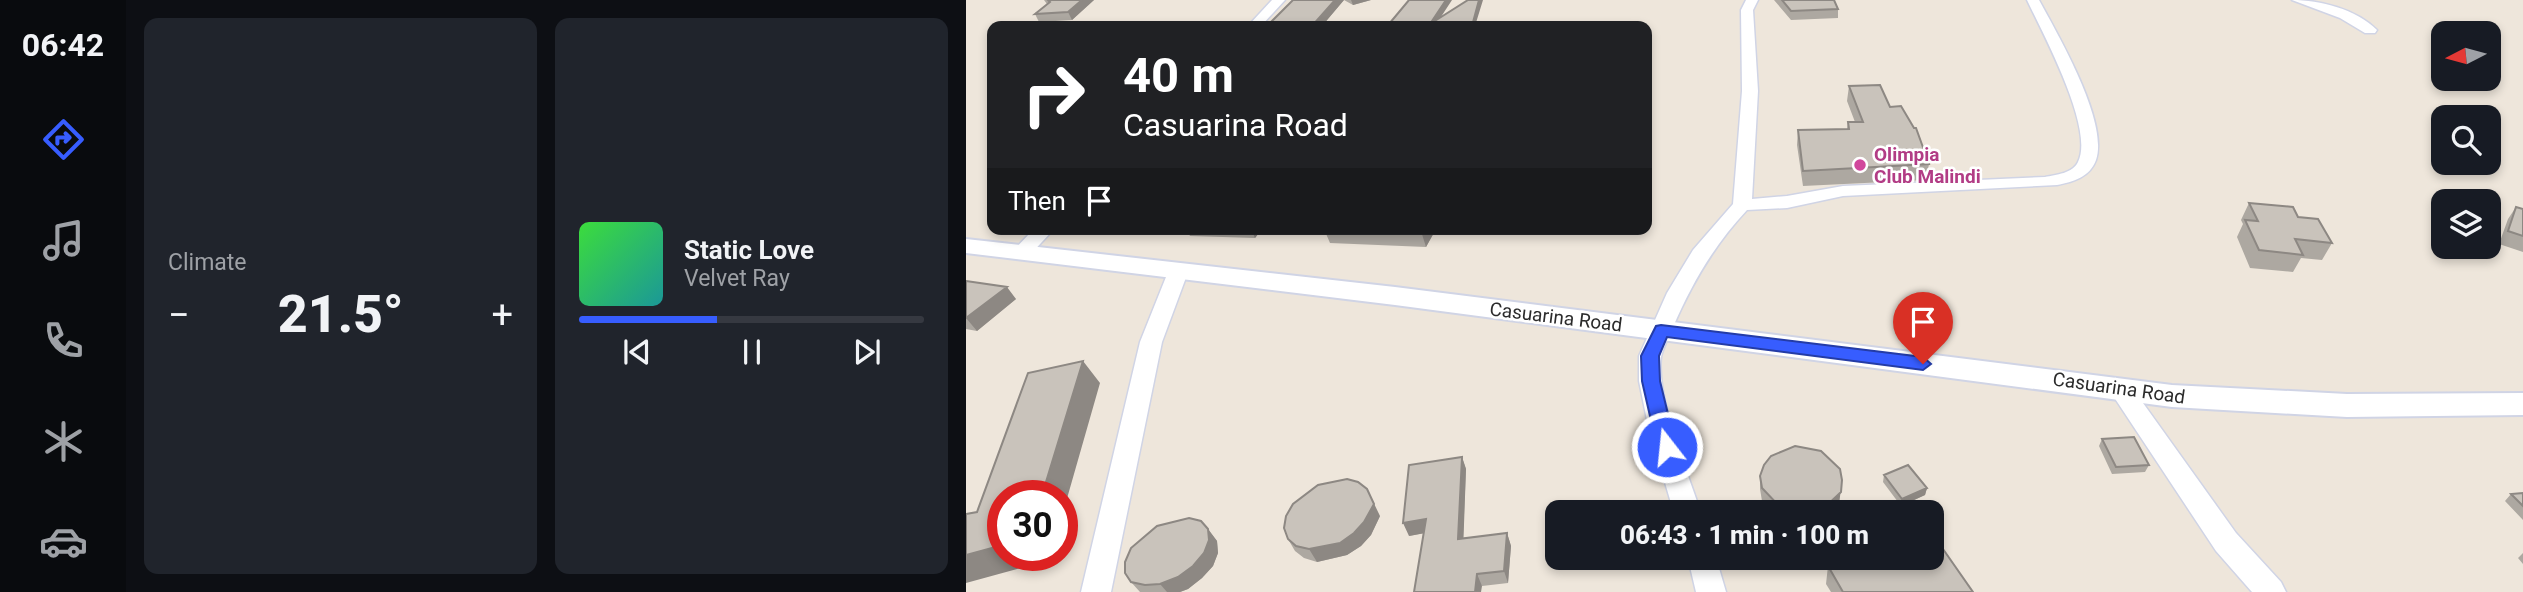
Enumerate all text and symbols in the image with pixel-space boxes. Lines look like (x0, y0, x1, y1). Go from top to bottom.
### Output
north arrow (2431, 21, 2501, 91)
map controls (2431, 21, 2501, 259)
text: 06:42 (22, 26, 104, 64)
text: 40 m (1123, 47, 1234, 104)
icon: right (1008, 49, 1099, 140)
button: search (2431, 105, 2501, 175)
text: Casuarina Road (1123, 106, 1348, 144)
icon: directions (39, 115, 88, 164)
place label: Olimpia Club Malindi (1874, 143, 1981, 188)
marker: Olimpia Club Malindi (1852, 157, 1868, 173)
icon: arrive (1080, 182, 1118, 220)
text: Then (1008, 186, 1066, 216)
button: layers (2431, 189, 2501, 259)
icon: music (39, 216, 88, 265)
text: Static Love (684, 235, 814, 265)
text: Climate (168, 249, 247, 276)
text: Velvet Ray (684, 265, 790, 292)
text: 21.5° (278, 284, 404, 345)
pin (1893, 292, 1953, 364)
text: − (168, 293, 190, 337)
text: + (491, 293, 513, 337)
street label: Casuarina Road (1488, 297, 1624, 337)
icon: arrive (1904, 303, 1942, 341)
icon: phone (39, 316, 88, 365)
icon: previous (618, 333, 656, 371)
icon: pause (733, 333, 771, 371)
icon: next (848, 333, 886, 371)
street label: Casuarina Road (2051, 367, 2187, 409)
position arrow (1630, 410, 1704, 484)
icon: climate (39, 417, 88, 466)
speed limit sign: 30 (987, 480, 1078, 571)
icon: car (39, 517, 88, 566)
text: 06:43 · 1 min · 100 m (1620, 520, 1869, 550)

